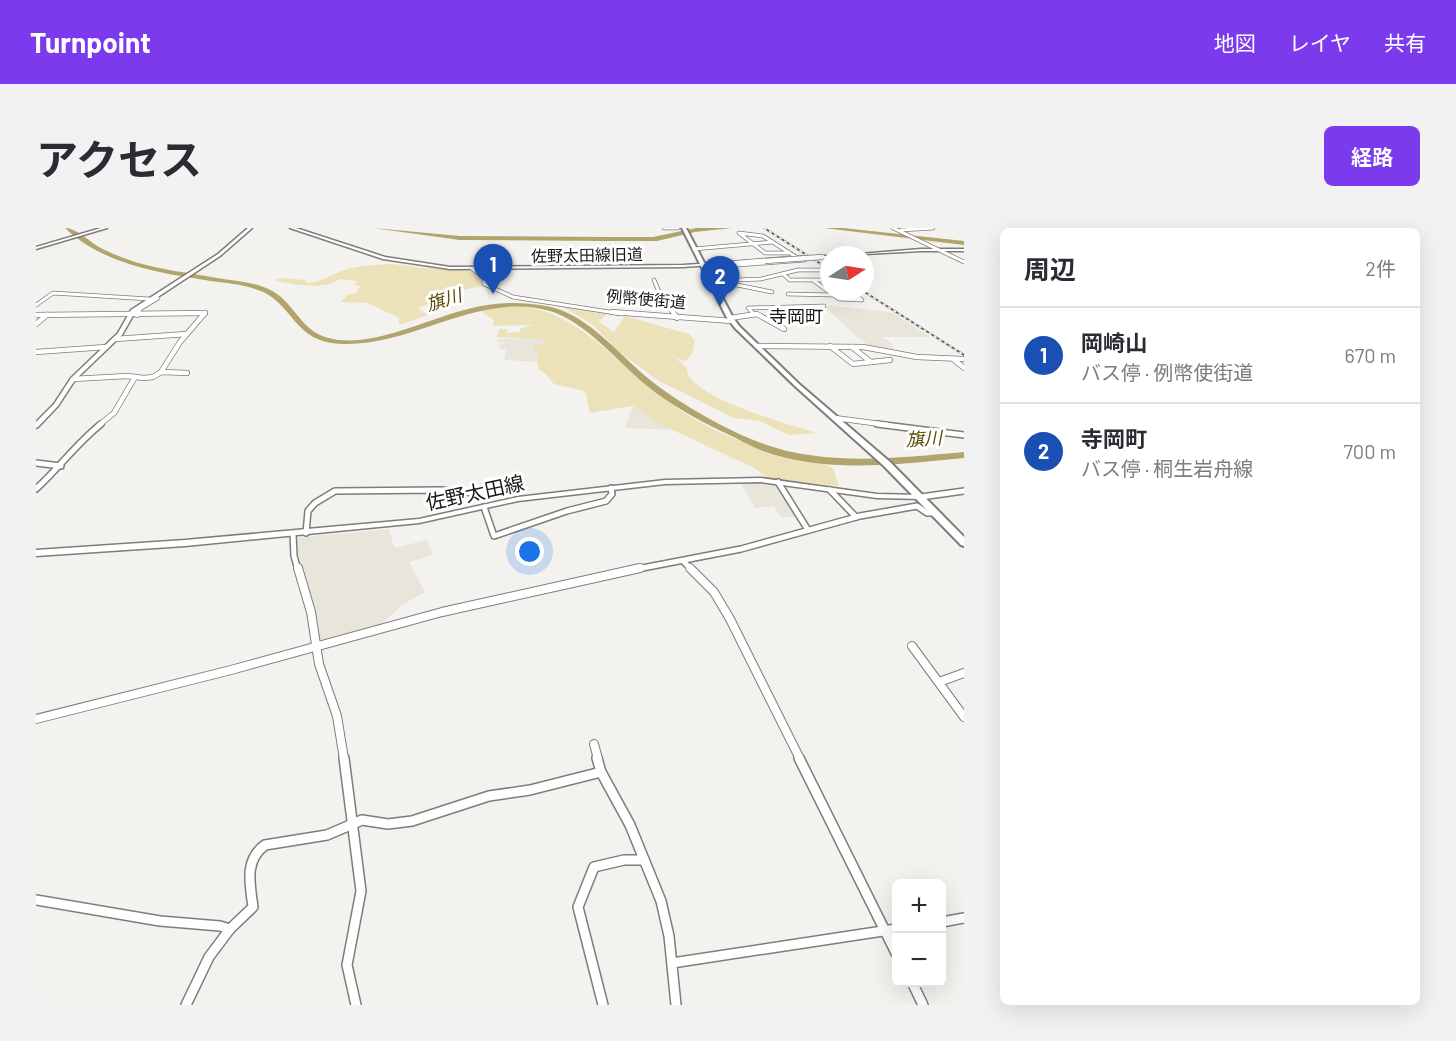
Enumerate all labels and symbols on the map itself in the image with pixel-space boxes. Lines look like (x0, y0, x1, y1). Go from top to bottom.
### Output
pin: 1 (474, 244, 512, 294)
street label: 佐野太田線旧道 (531, 244, 643, 265)
north arrow (820, 246, 874, 300)
pin: 2 (700, 256, 740, 306)
water label: 旗川 (423, 283, 466, 315)
street label: 例幣使街道 (605, 286, 687, 311)
district label: 寺岡町 (769, 305, 823, 327)
water label: 旗川 (905, 426, 944, 450)
street label: 佐野太田線 (423, 470, 526, 514)
your location (515, 537, 544, 566)

